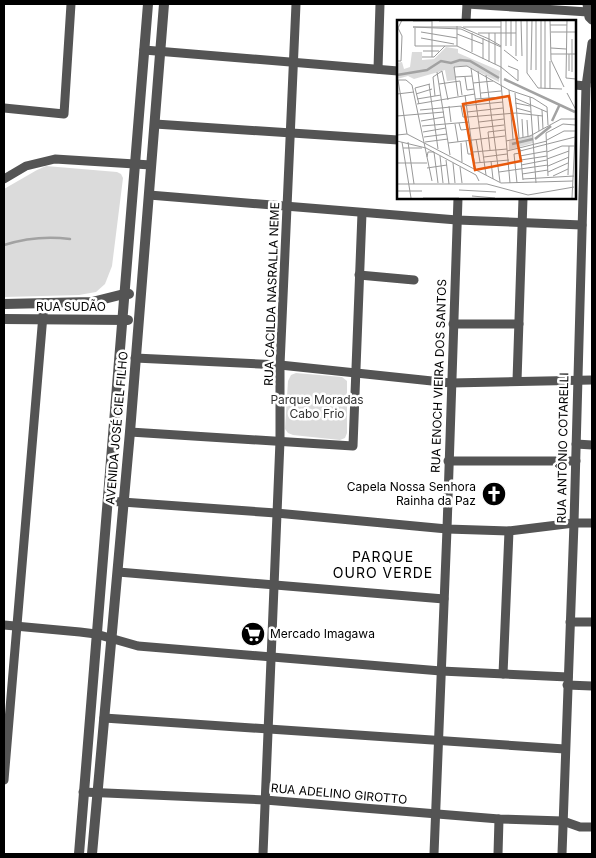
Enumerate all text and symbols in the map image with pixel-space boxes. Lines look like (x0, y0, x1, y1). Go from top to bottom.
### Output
inset map (397, 20, 576, 199)
street label: RUA CACILDA NASRALLA NEME (261, 202, 282, 386)
street label: RUA ENOCH VIEIRA DOS SANTOS (428, 278, 449, 473)
street label: RUA SUDÃO (36, 299, 106, 314)
street label: AVENIDA JOSÉ CIEL FILHO (102, 351, 131, 505)
street label: RUA ANTÔNIO COTARELLI (554, 372, 571, 524)
park label: Parque Moradas Cabo Frio (270, 392, 364, 421)
place label: Capela Nossa Senhora Rainha da Paz (347, 479, 476, 508)
church icon: Capela Nossa Senhora Rainha da Paz (481, 481, 507, 507)
district label: PARQUE OURO VERDE (333, 548, 433, 581)
supermarket icon: Mercado Imagawa (240, 621, 266, 647)
place label: Mercado Imagawa (270, 626, 375, 641)
street label: RUA ADELINO GIROTTO (270, 780, 408, 807)

